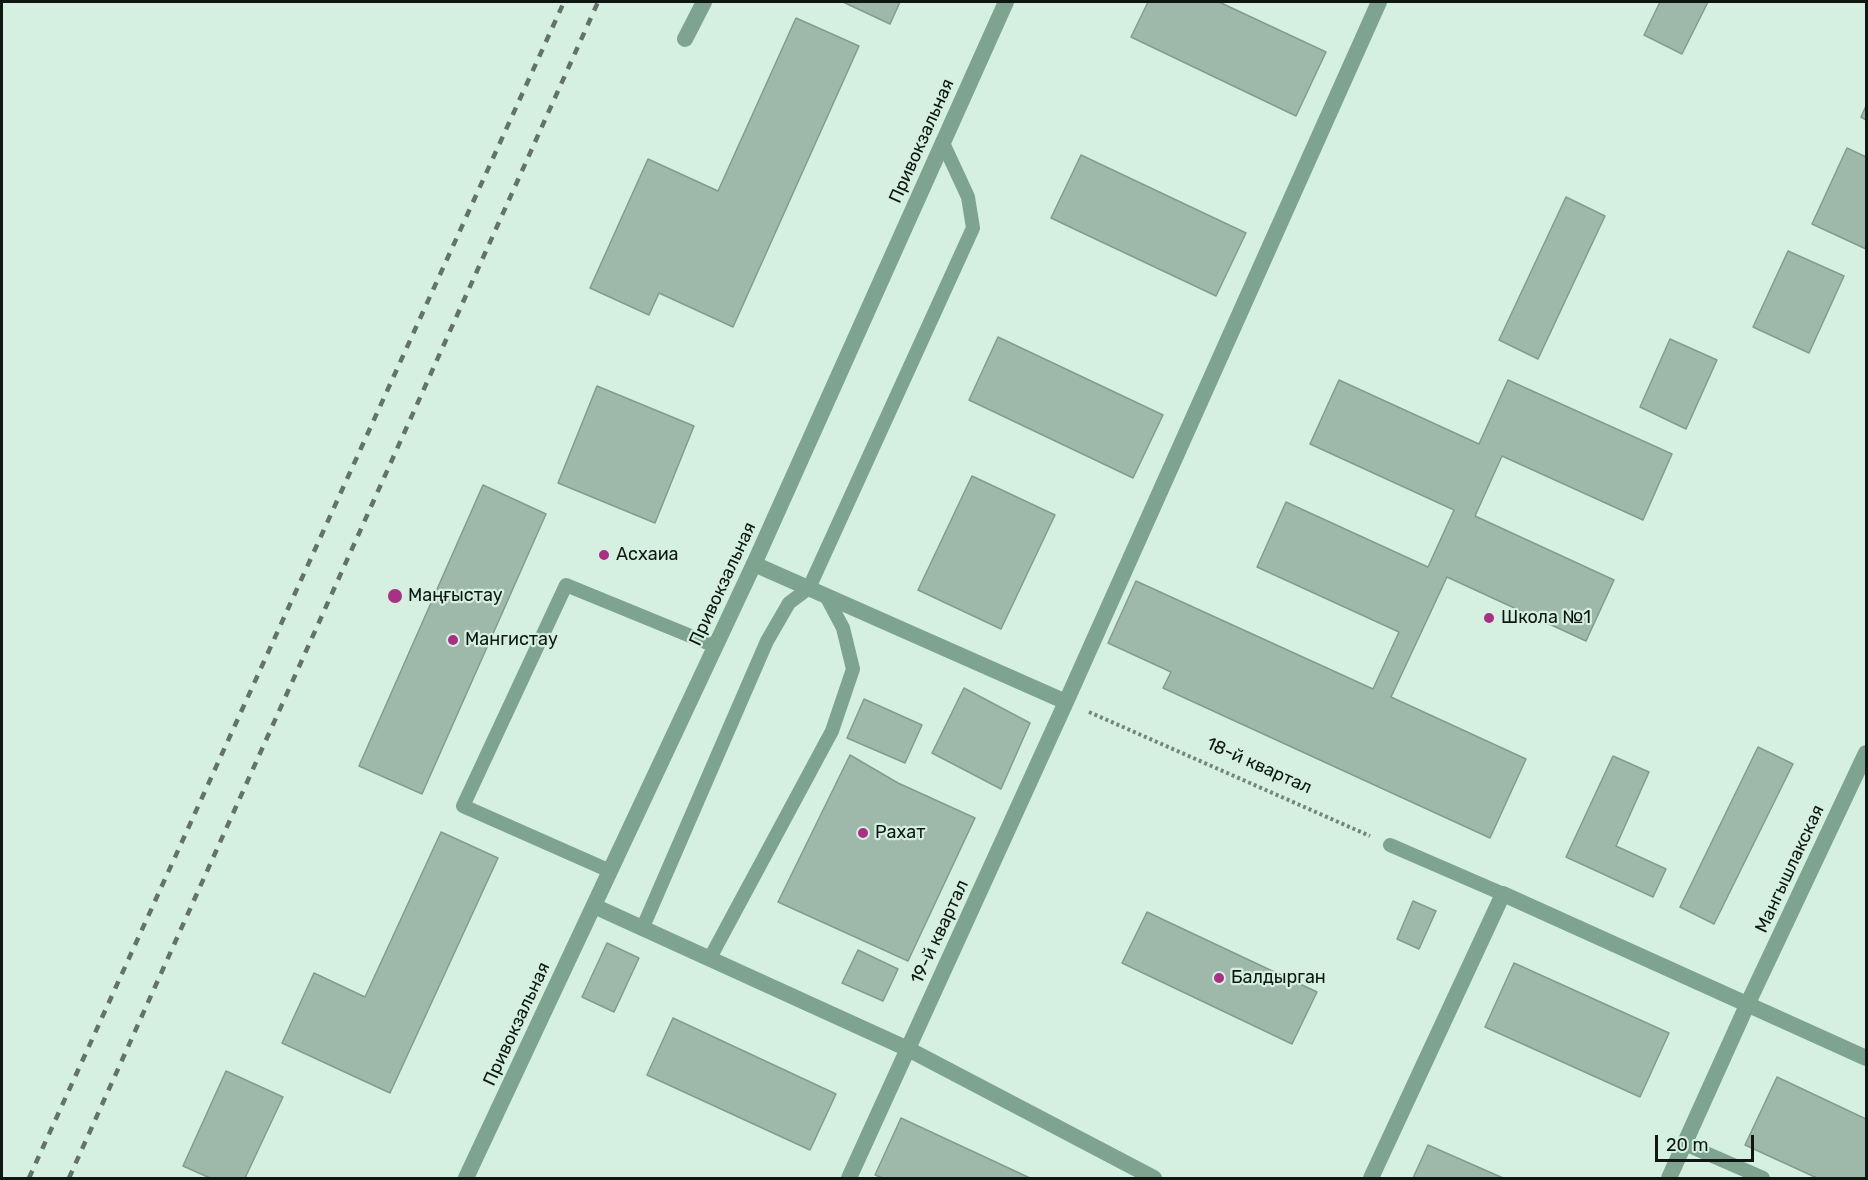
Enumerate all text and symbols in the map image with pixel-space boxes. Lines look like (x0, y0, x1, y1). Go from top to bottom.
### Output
street label: Привокзальная (885, 75, 959, 207)
street label: Привокзальная (685, 519, 761, 649)
place label: Асхаиа (616, 544, 679, 566)
marker: Асхаиа (597, 548, 611, 562)
place label: Маңғыстау (408, 585, 503, 607)
marker: Маңғыстау (386, 587, 404, 605)
place label: Школа №1 (1501, 607, 1591, 629)
marker: Школа №1 (1482, 611, 1496, 625)
place label: Мангистау (465, 629, 558, 651)
marker: Мангистау (446, 633, 460, 647)
street label: 18-й квартал (1203, 733, 1315, 799)
street label: Мангышлакская (1751, 802, 1829, 936)
place label: Рахат (875, 822, 925, 844)
marker: Рахат (856, 826, 870, 840)
street label: 19-й квартал (907, 877, 973, 987)
street label: Привокзальная (479, 959, 555, 1089)
place label: Балдырган (1231, 967, 1326, 989)
marker: Балдырган (1212, 971, 1226, 985)
scale bar (1658, 1123, 1757, 1161)
text: 20 m (1666, 1134, 1708, 1156)

